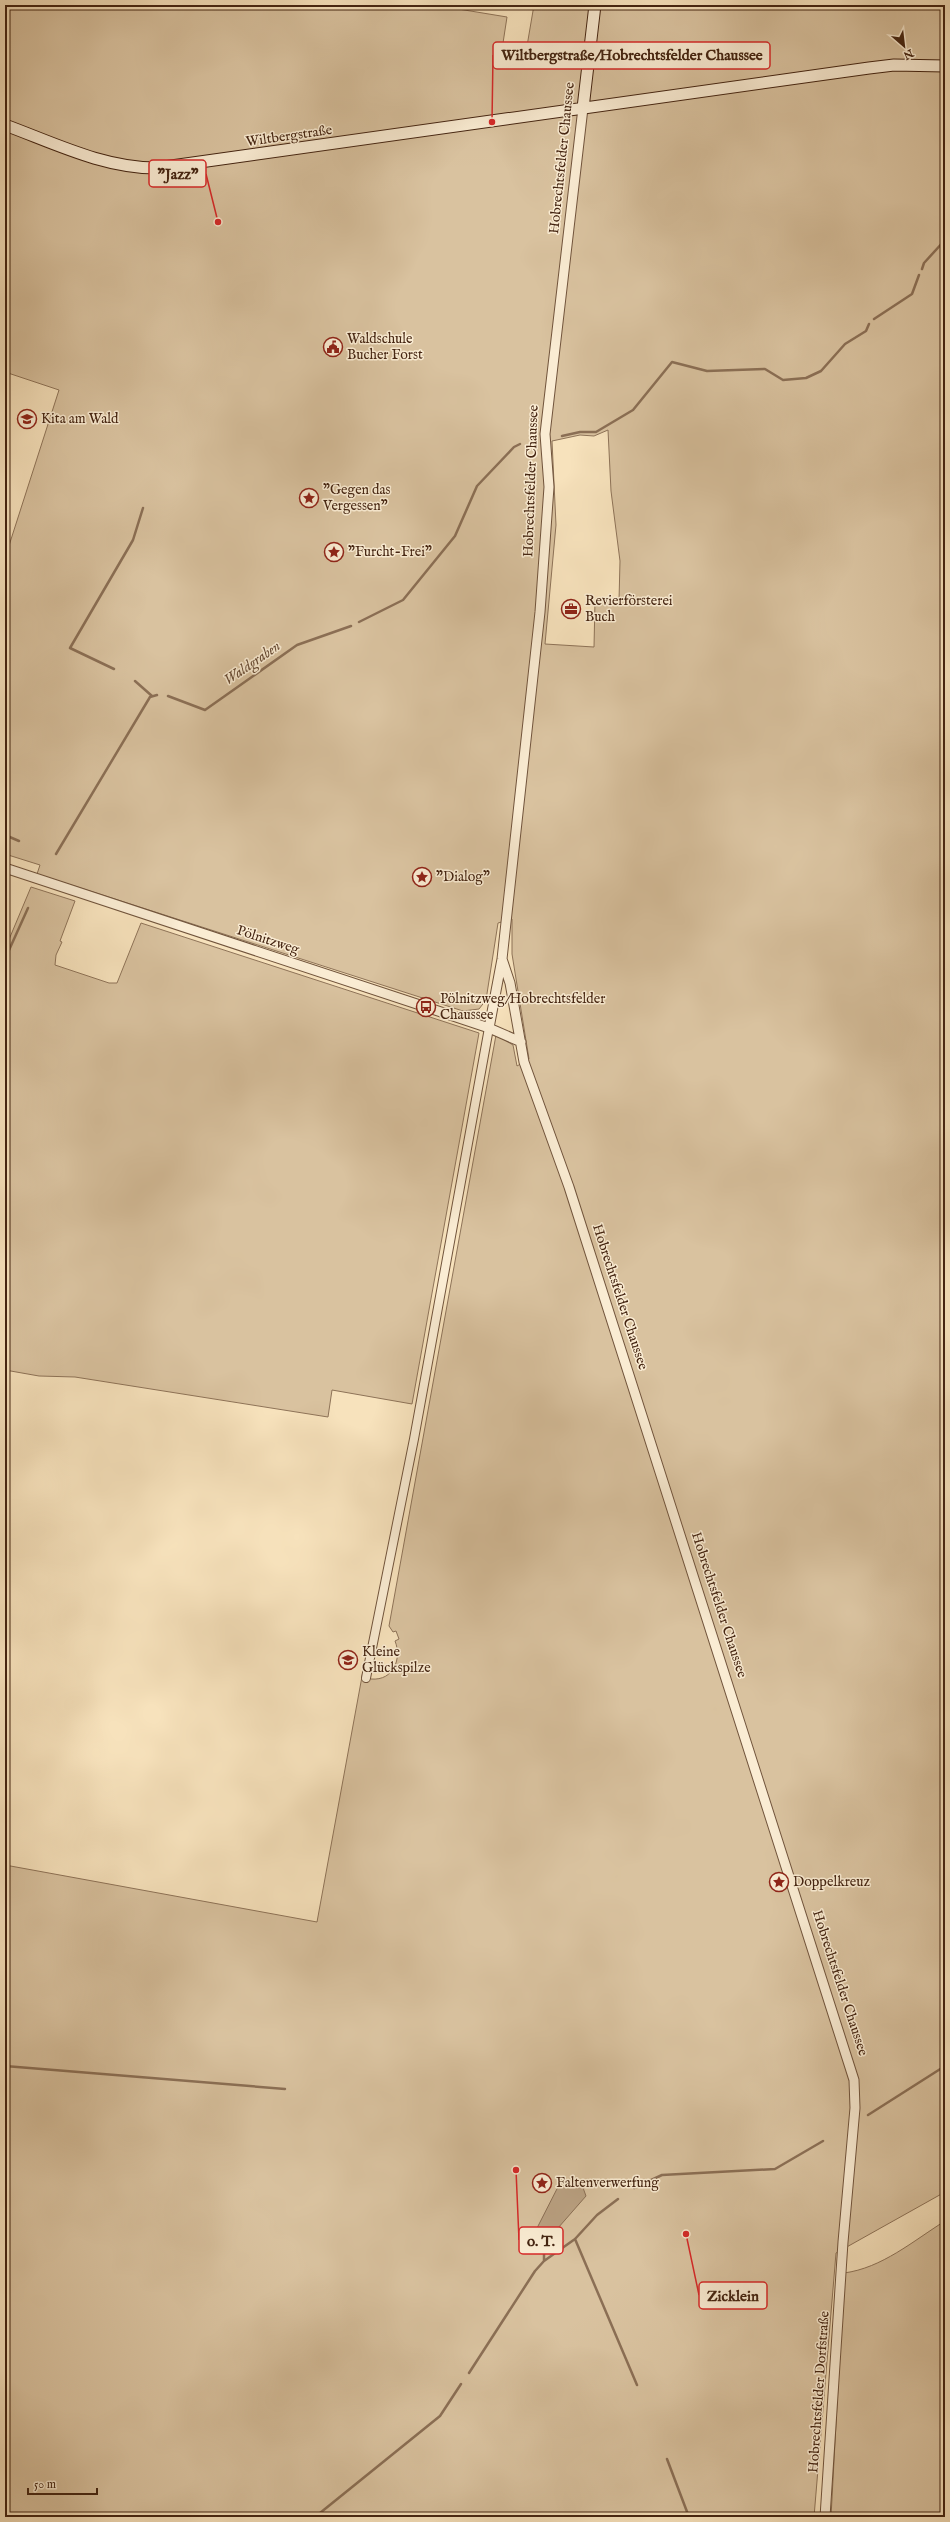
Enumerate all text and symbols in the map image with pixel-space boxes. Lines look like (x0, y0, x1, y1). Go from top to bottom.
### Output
north arrow (884, 26, 924, 66)
callout: Wiltbergstraße/Hobrechtsfelder Chaussee (493, 42, 770, 69)
text: N (900, 45, 917, 63)
text: Wiltbergstraße/Hobrechtsfelder Chaussee (500, 46, 763, 65)
street label: Hobrechtsfelder Chaussee (545, 81, 579, 235)
street label: Wiltbergstraße (245, 121, 334, 151)
callout: "Jazz" (149, 160, 206, 187)
text: "Jazz" (157, 165, 199, 184)
place label: Waldschule Bucher Forst (347, 330, 423, 364)
public building icon: Waldschule Bucher Forst (322, 336, 344, 358)
street label: Hobrechtsfelder Chaussee (519, 404, 543, 557)
school or university icon: Kita am Wald (16, 408, 38, 430)
place label: Kita am Wald (41, 410, 119, 428)
place label: "Gegen das Vergessen" (322, 481, 391, 515)
place icon: "Gegen das Vergessen" (298, 487, 320, 509)
place icon: "Furcht-Frei" (323, 541, 345, 563)
place label: "Furcht-Frei" (348, 543, 432, 561)
place label: Revierförsterei Buch (585, 592, 673, 626)
office icon: Revierförsterei Buch (560, 598, 582, 620)
water label: Waldgraben (220, 637, 285, 690)
place icon: "Dialog" (411, 866, 433, 888)
place label: "Dialog" (436, 868, 490, 886)
street label: Pölnitzweg (234, 921, 302, 959)
place label: Pölnitzweg/Hobrechtsfelder Chaussee (440, 990, 605, 1024)
bus stop icon: Pölnitzweg/Hobrechtsfelder Chaussee (415, 996, 437, 1018)
street label: Hobrechtsfelder Chaussee (588, 1222, 652, 1373)
street label: Hobrechtsfelder Chaussee (687, 1530, 751, 1681)
place label: Kleine Glückspilze (362, 1643, 431, 1677)
school or university icon: Kleine Glückspilze (337, 1649, 359, 1671)
place icon: Doppelkreuz (768, 1871, 790, 1893)
place label: Doppelkreuz (793, 1873, 871, 1891)
street label: Hobrechtsfelder Chaussee (808, 1908, 872, 2059)
place icon: Faltenverwerfung (531, 2172, 553, 2194)
place label: Faltenverwerfung (556, 2174, 659, 2192)
callout: o. T. (519, 2227, 563, 2254)
text: o. T. (527, 2232, 555, 2251)
callout: Zicklein (699, 2282, 767, 2309)
text: Zicklein (707, 2287, 759, 2306)
street label: Hobrechtsfelder Dorfstraße (804, 2310, 834, 2474)
scale bar (28, 2470, 97, 2496)
text: 50 m (34, 2477, 56, 2492)

